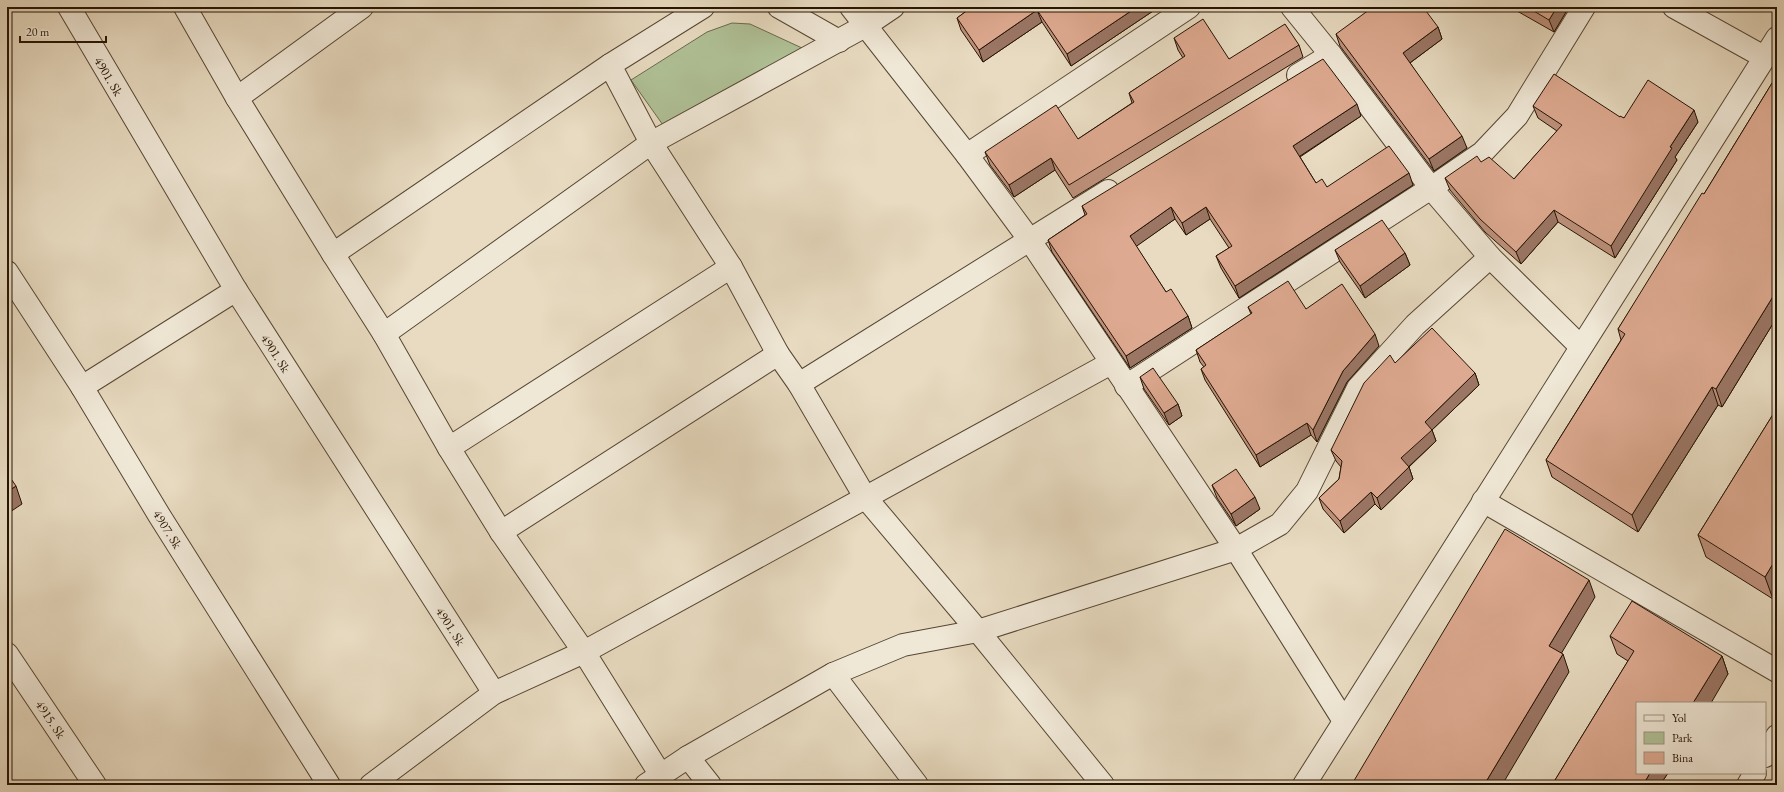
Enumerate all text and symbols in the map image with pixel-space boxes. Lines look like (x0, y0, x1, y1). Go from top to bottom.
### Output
scale bar (20, 18, 106, 44)
text: 20 m (26, 24, 50, 40)
street label: 4901. Sk (90, 54, 127, 100)
street label: 4901. Sk (257, 331, 295, 377)
street label: 4907. Sk (149, 507, 187, 553)
street label: 4901. Sk (432, 604, 470, 650)
street label: 4915. Sk (32, 697, 70, 742)
legend (1636, 702, 1766, 774)
text: Yol (1672, 710, 1686, 726)
text: Park (1672, 730, 1693, 746)
text: Bina (1672, 750, 1693, 766)

